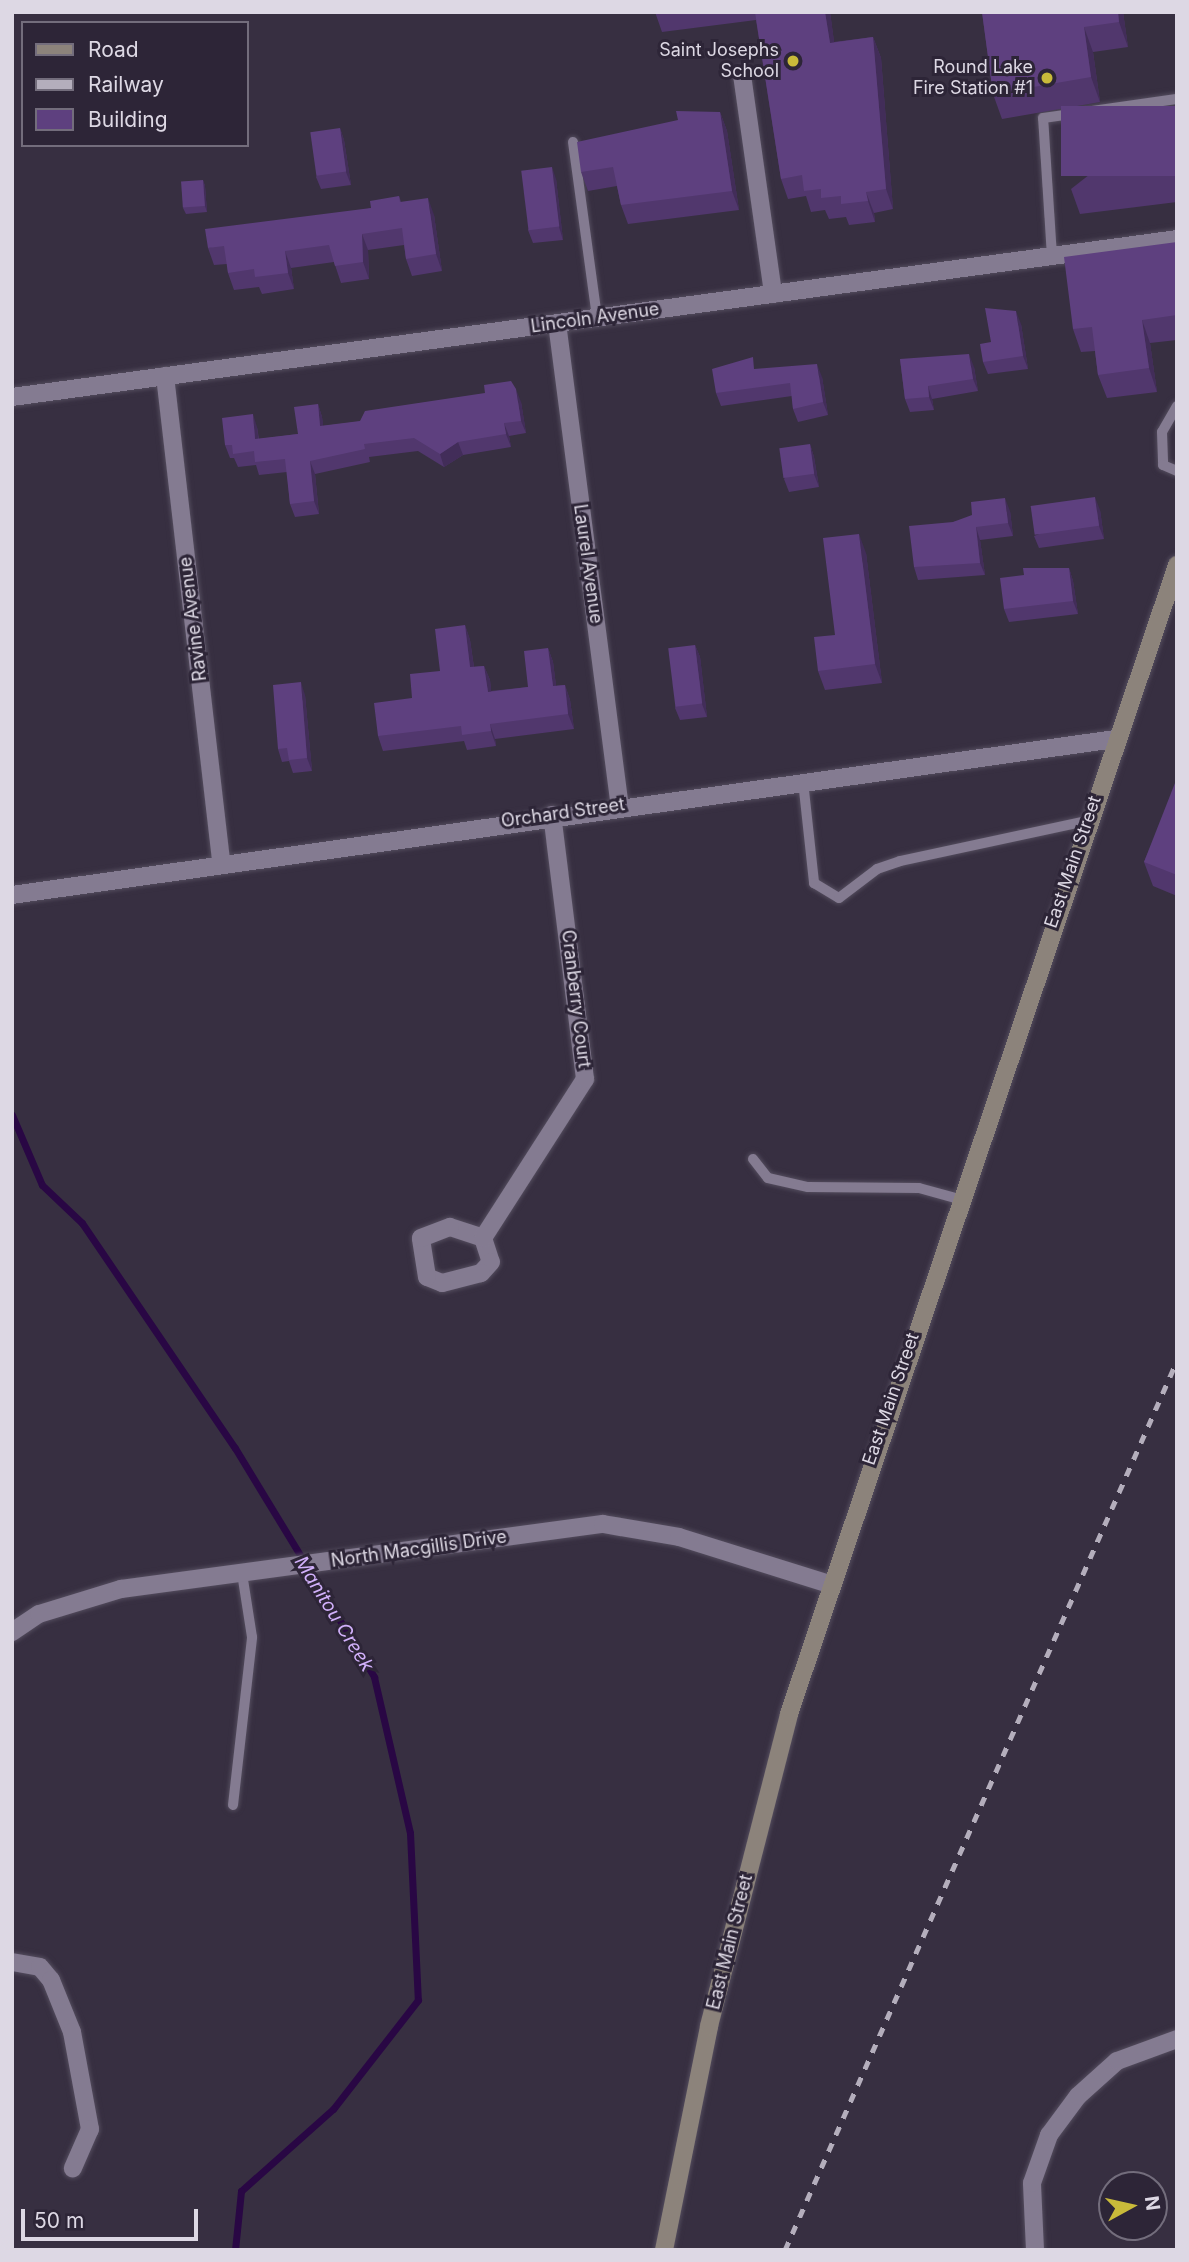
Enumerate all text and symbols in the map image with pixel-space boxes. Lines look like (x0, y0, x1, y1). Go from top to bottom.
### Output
legend (21, 21, 248, 147)
text: Road (88, 37, 139, 62)
place label: Saint Josephs School (659, 40, 779, 82)
marker: Saint Josephs School (785, 53, 801, 69)
place label: Round Lake Fire Station #1 (913, 57, 1033, 100)
marker: Round Lake Fire Station #1 (1039, 70, 1055, 86)
text: Railway (88, 72, 164, 97)
text: Building (88, 107, 168, 132)
street label: Lincoln Avenue (529, 298, 661, 338)
street label: Laurel Avenue (569, 503, 607, 625)
street label: Ravine Avenue (175, 556, 211, 682)
street label: East Main Street (1040, 793, 1106, 931)
street label: Orchard Street (500, 794, 626, 832)
street label: Cranberry Court (557, 929, 595, 1069)
street label: East Main Street (858, 1330, 924, 1468)
street label: North Macgillis Drive (330, 1526, 508, 1572)
water label: Manitou Creek (289, 1552, 379, 1676)
street label: East Main Street (703, 1872, 757, 2012)
north arrow (1098, 2171, 1168, 2241)
text: N (1140, 2195, 1165, 2212)
scale bar (24, 2196, 201, 2240)
text: 50 m (34, 2208, 84, 2233)

